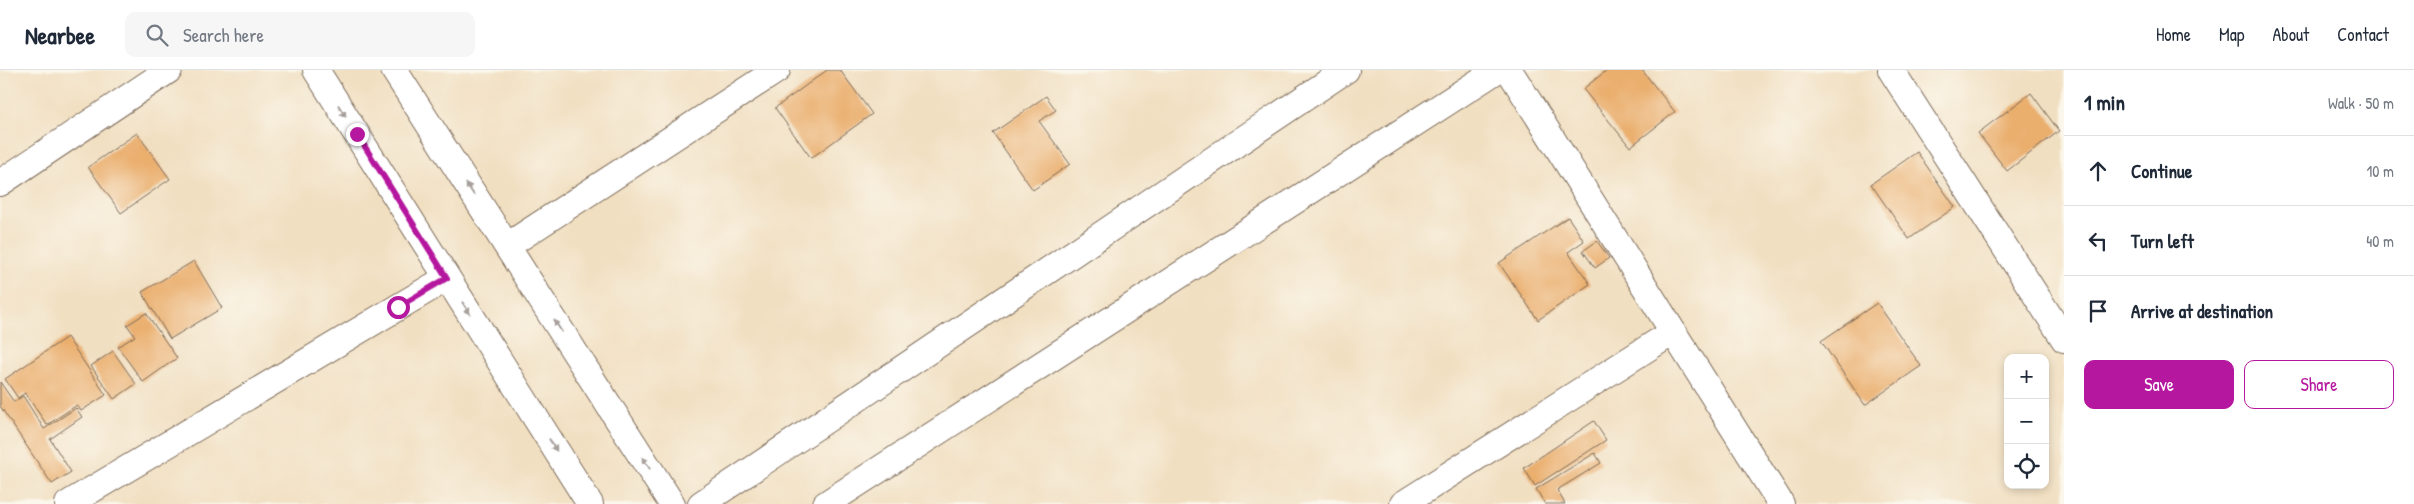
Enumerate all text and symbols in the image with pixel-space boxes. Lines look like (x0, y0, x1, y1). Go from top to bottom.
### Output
search box (125, 12, 475, 57)
text: Nearbee (25, 19, 95, 51)
icon: search (143, 21, 171, 49)
text: Search here (183, 22, 264, 48)
text: Home (2156, 22, 2191, 47)
text: Map (2219, 22, 2244, 47)
text: About (2272, 22, 2309, 47)
text: Contact (2337, 22, 2389, 47)
text: 1 min (2084, 88, 2125, 117)
text: Walk · 50 m (2328, 92, 2394, 114)
one-way arrow (338, 105, 347, 118)
route end (346, 123, 369, 146)
icon: ahead (2084, 157, 2112, 185)
text: Continue (2131, 158, 2192, 184)
text: 10 m (2366, 160, 2394, 182)
one-way arrow (466, 183, 475, 196)
icon: left (2084, 227, 2112, 255)
text: Turn left (2131, 228, 2194, 254)
text: 40 m (2366, 230, 2394, 252)
route start (387, 296, 410, 319)
icon: arrive (2084, 297, 2112, 325)
text: Arrive at destination (2131, 298, 2273, 324)
one-way arrow (462, 301, 471, 314)
one-way arrow (553, 319, 563, 333)
map controls (2004, 354, 2049, 489)
button: + (2004, 354, 2049, 399)
button: Save (2084, 360, 2234, 409)
button: Share (2244, 360, 2394, 409)
button: − (2004, 399, 2049, 444)
one-way arrow (548, 439, 558, 452)
button: locate (2004, 444, 2049, 489)
one-way arrow (641, 456, 650, 470)

